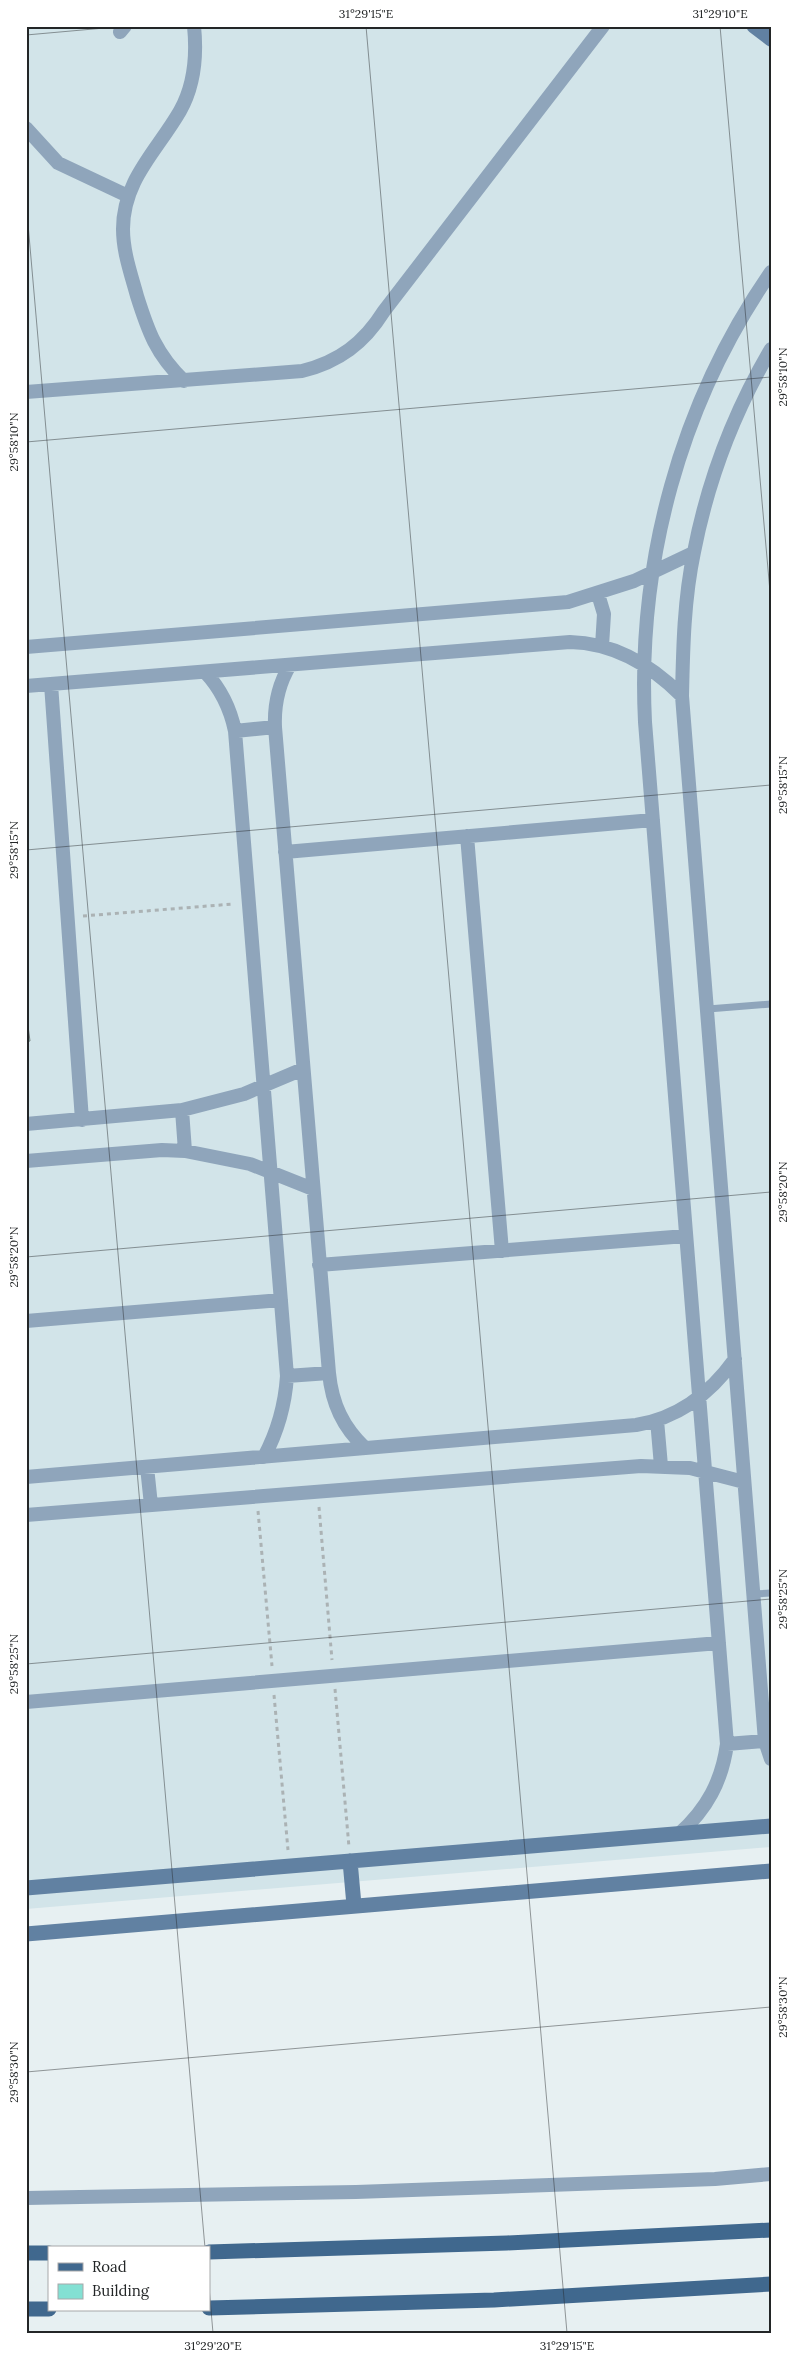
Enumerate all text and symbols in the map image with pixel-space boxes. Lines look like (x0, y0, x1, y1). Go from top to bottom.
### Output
text: 31°29'15"E (339, 6, 393, 21)
text: 31°29'10"E (692, 6, 748, 21)
text: 29°58'10"N (775, 347, 790, 407)
text: 29°58'10"N (6, 412, 21, 472)
text: 29°58'15"N (775, 756, 790, 814)
text: 29°58'15"N (6, 821, 21, 879)
text: 29°58'20"N (775, 1161, 790, 1223)
text: 29°58'20"N (6, 1226, 21, 1288)
text: 29°58'25"N (775, 1569, 790, 1629)
text: 29°58'25"N (6, 1634, 21, 1694)
text: 29°58'30"N (775, 1976, 790, 2038)
text: 29°58'30"N (6, 2041, 21, 2103)
legend (48, 2246, 210, 2312)
text: Road (92, 2257, 127, 2276)
text: Building (92, 2281, 150, 2300)
text: 31°29'20"E (184, 2338, 242, 2353)
text: 31°29'15"E (540, 2338, 594, 2353)

